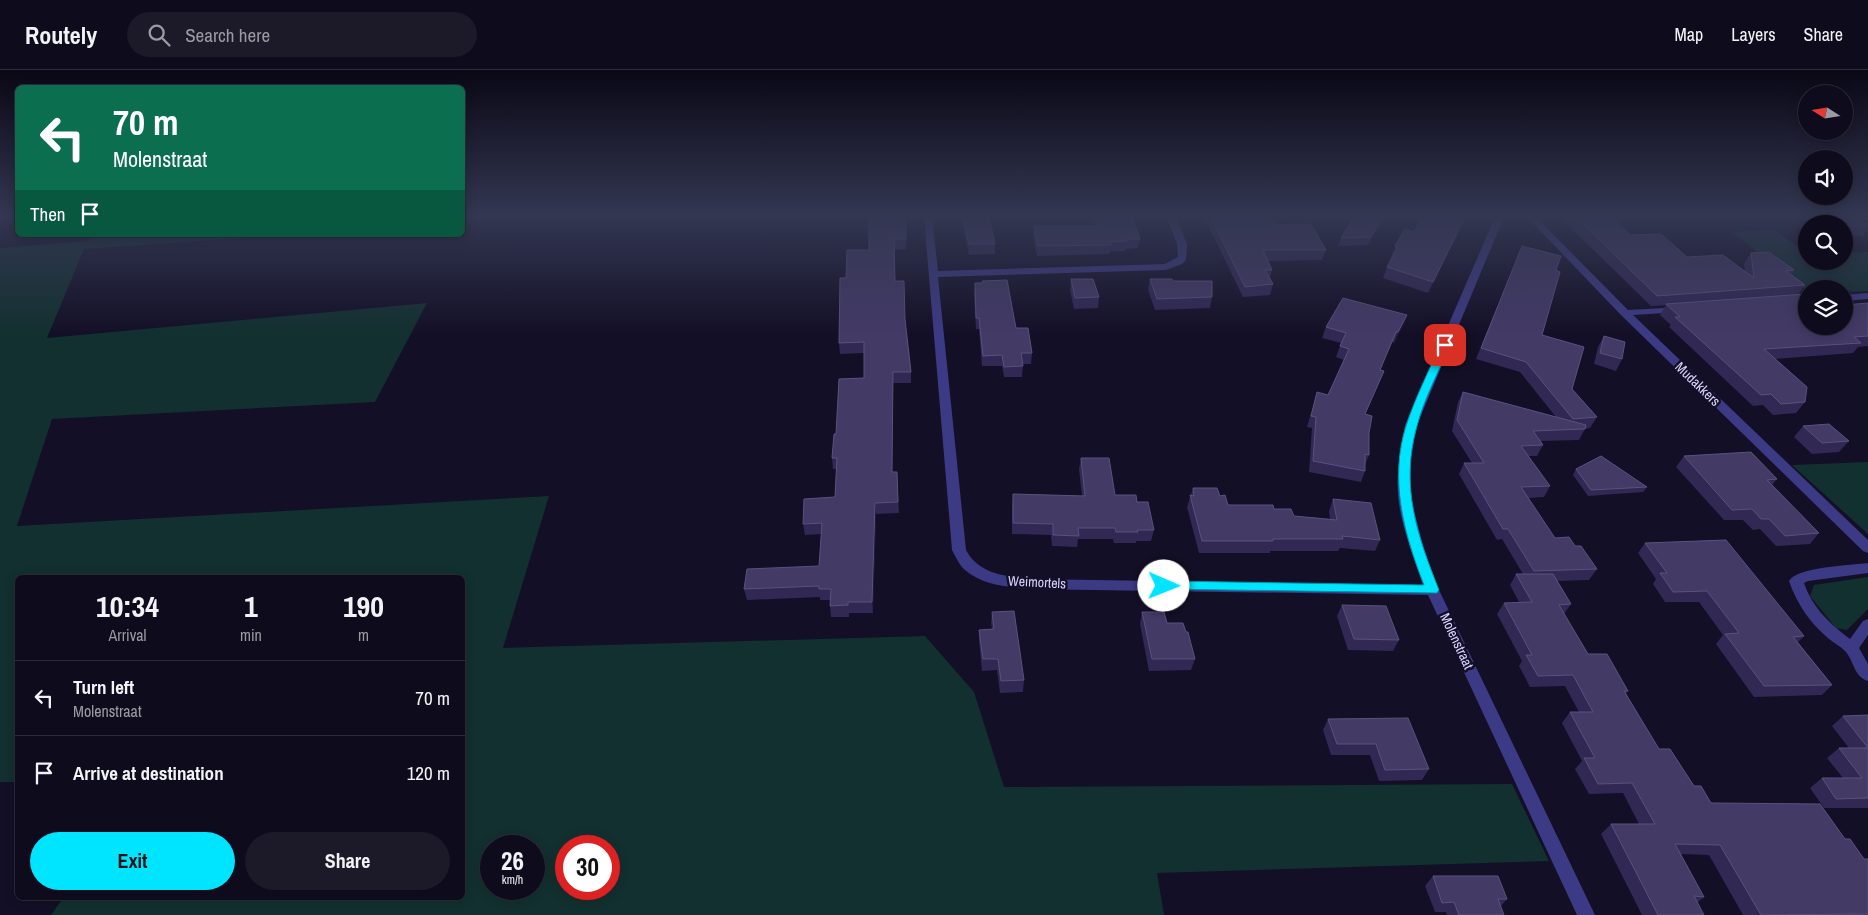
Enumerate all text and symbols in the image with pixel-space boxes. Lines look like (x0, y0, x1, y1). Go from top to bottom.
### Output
search box (127, 12, 477, 57)
text: Routely (25, 19, 97, 51)
icon: search (145, 21, 173, 49)
text: Search here (185, 22, 270, 48)
text: Map (1675, 22, 1703, 47)
text: Layers (1731, 22, 1776, 47)
text: Share (1804, 22, 1843, 47)
north arrow (1798, 85, 1852, 140)
map controls (1798, 85, 1853, 335)
text: 70 m (113, 99, 178, 146)
icon: left (30, 105, 95, 170)
text: Molenstraat (113, 144, 207, 174)
button: sound (1798, 150, 1853, 205)
icon: arrive (76, 200, 104, 228)
text: Then (30, 201, 66, 227)
button: search (1798, 215, 1853, 270)
button: layers (1798, 280, 1853, 335)
pin (1424, 324, 1466, 366)
icon: arrive (1431, 331, 1459, 359)
street label: Mudakkers (1672, 358, 1725, 410)
position arrow (1137, 559, 1189, 611)
street label: Weimortels (1008, 571, 1067, 593)
text: 10:34 (96, 586, 159, 626)
text: 1 (244, 586, 258, 626)
text: 190 (343, 586, 384, 626)
street label: Molenstraat (1436, 610, 1478, 672)
text: Arrival (109, 624, 146, 646)
text: min (240, 624, 262, 646)
text: m (358, 624, 369, 646)
text: Turn left (73, 674, 134, 700)
icon: left (30, 684, 58, 712)
text: 70 m (415, 685, 450, 711)
text: Molenstraat (73, 700, 142, 722)
icon: arrive (30, 759, 58, 787)
text: Arrive at destination (73, 760, 224, 786)
text: 120 m (407, 760, 450, 786)
button: Exit (30, 832, 235, 890)
button: Share (245, 832, 450, 890)
speed limit sign: 30 (555, 835, 620, 900)
text: 26 (501, 844, 524, 878)
text: km/h (502, 872, 523, 888)

